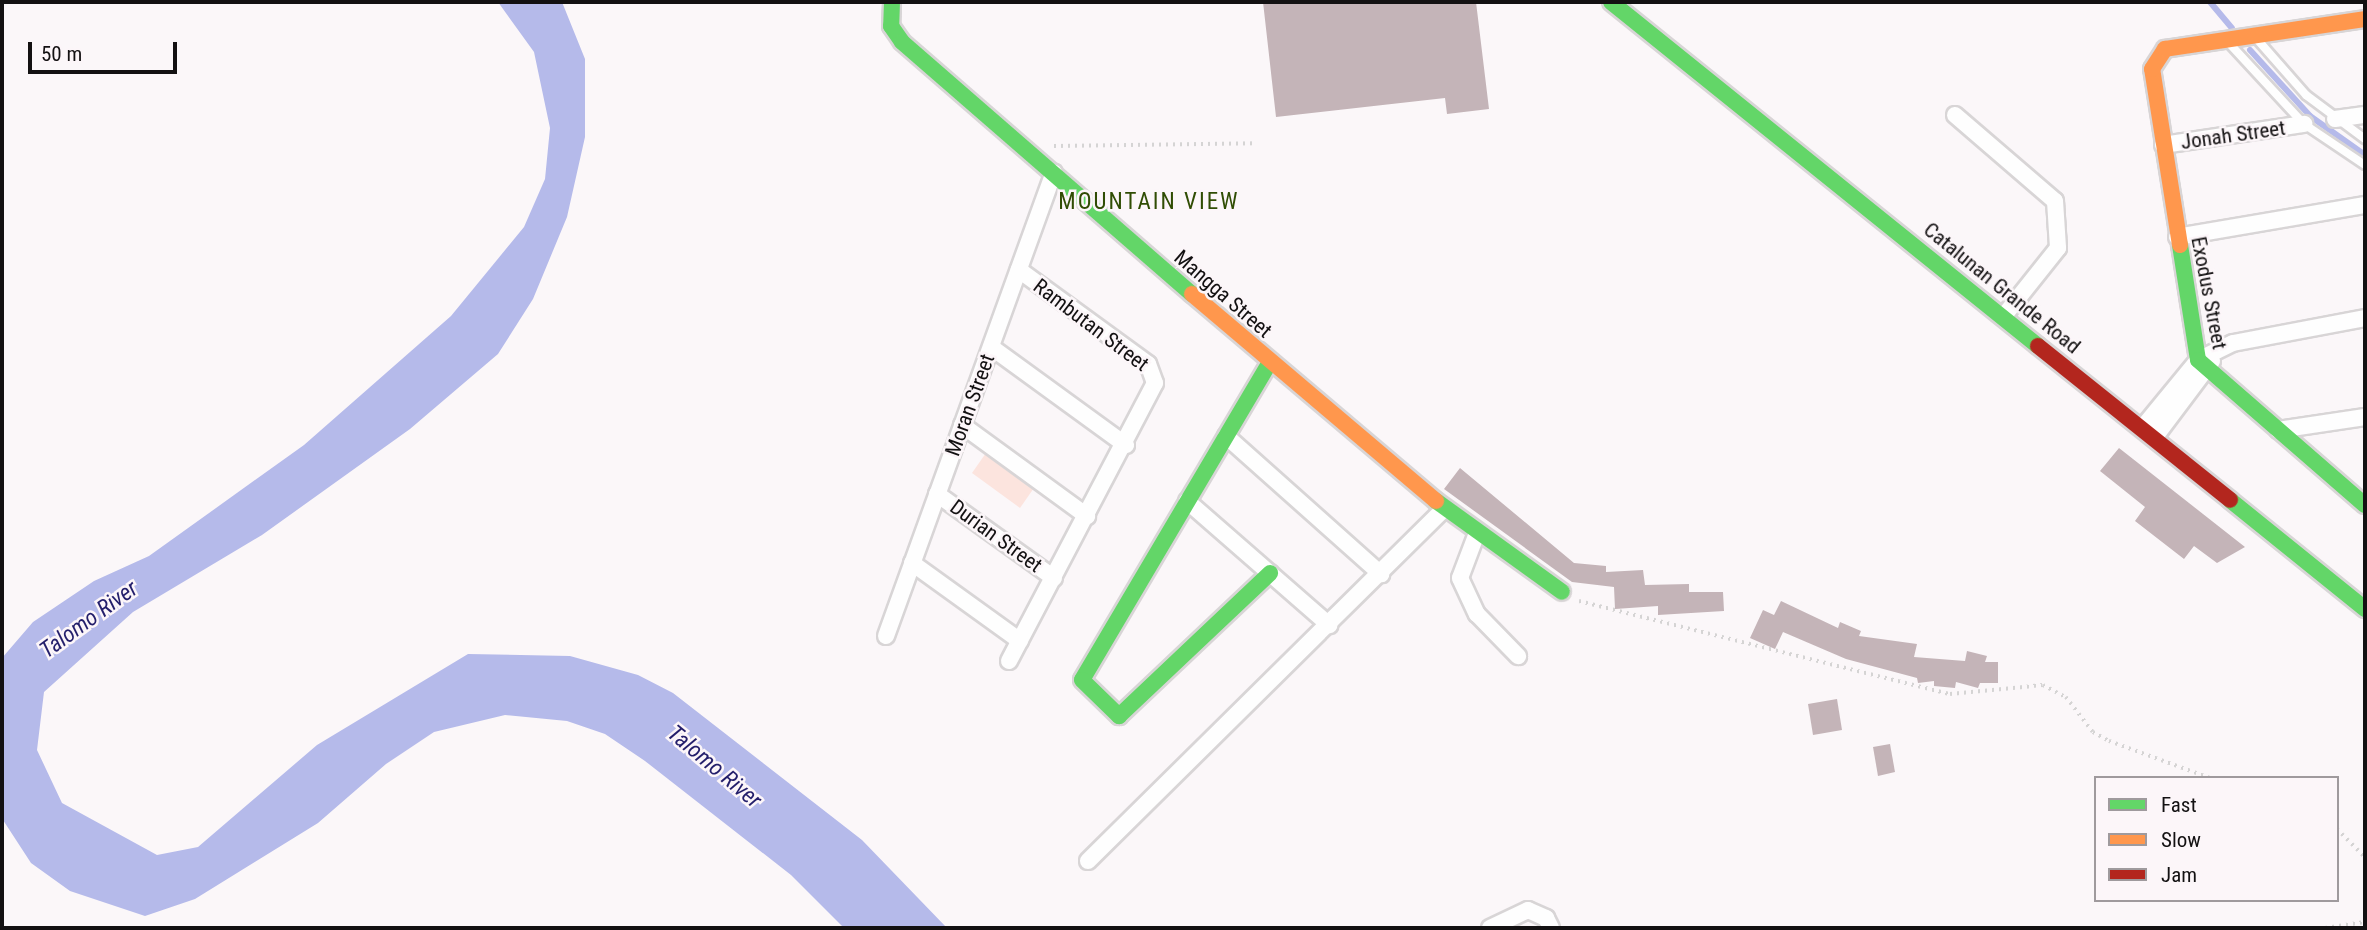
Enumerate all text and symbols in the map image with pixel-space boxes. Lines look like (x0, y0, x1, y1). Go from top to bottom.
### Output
scale bar (32, 28, 180, 72)
text: 50 m (41, 42, 82, 66)
street label: Jonah Street (2179, 115, 2287, 155)
district label: MOUNTAIN VIEW (1060, 188, 1238, 216)
street label: Catalunan Grande Road (1919, 217, 2085, 359)
street label: Exodus Street (2186, 235, 2232, 351)
street label: Mangga Street (1169, 245, 1277, 343)
street label: Rambutan Street (1028, 273, 1154, 377)
street label: Moran Street (940, 351, 1000, 459)
street label: Durian Street (945, 494, 1047, 578)
water label: Talomo River (35, 575, 143, 665)
water label: Talomo River (661, 720, 767, 814)
legend (2094, 776, 2339, 902)
text: Fast (2161, 793, 2197, 817)
text: Slow (2161, 828, 2201, 852)
text: Jam (2161, 863, 2197, 887)

